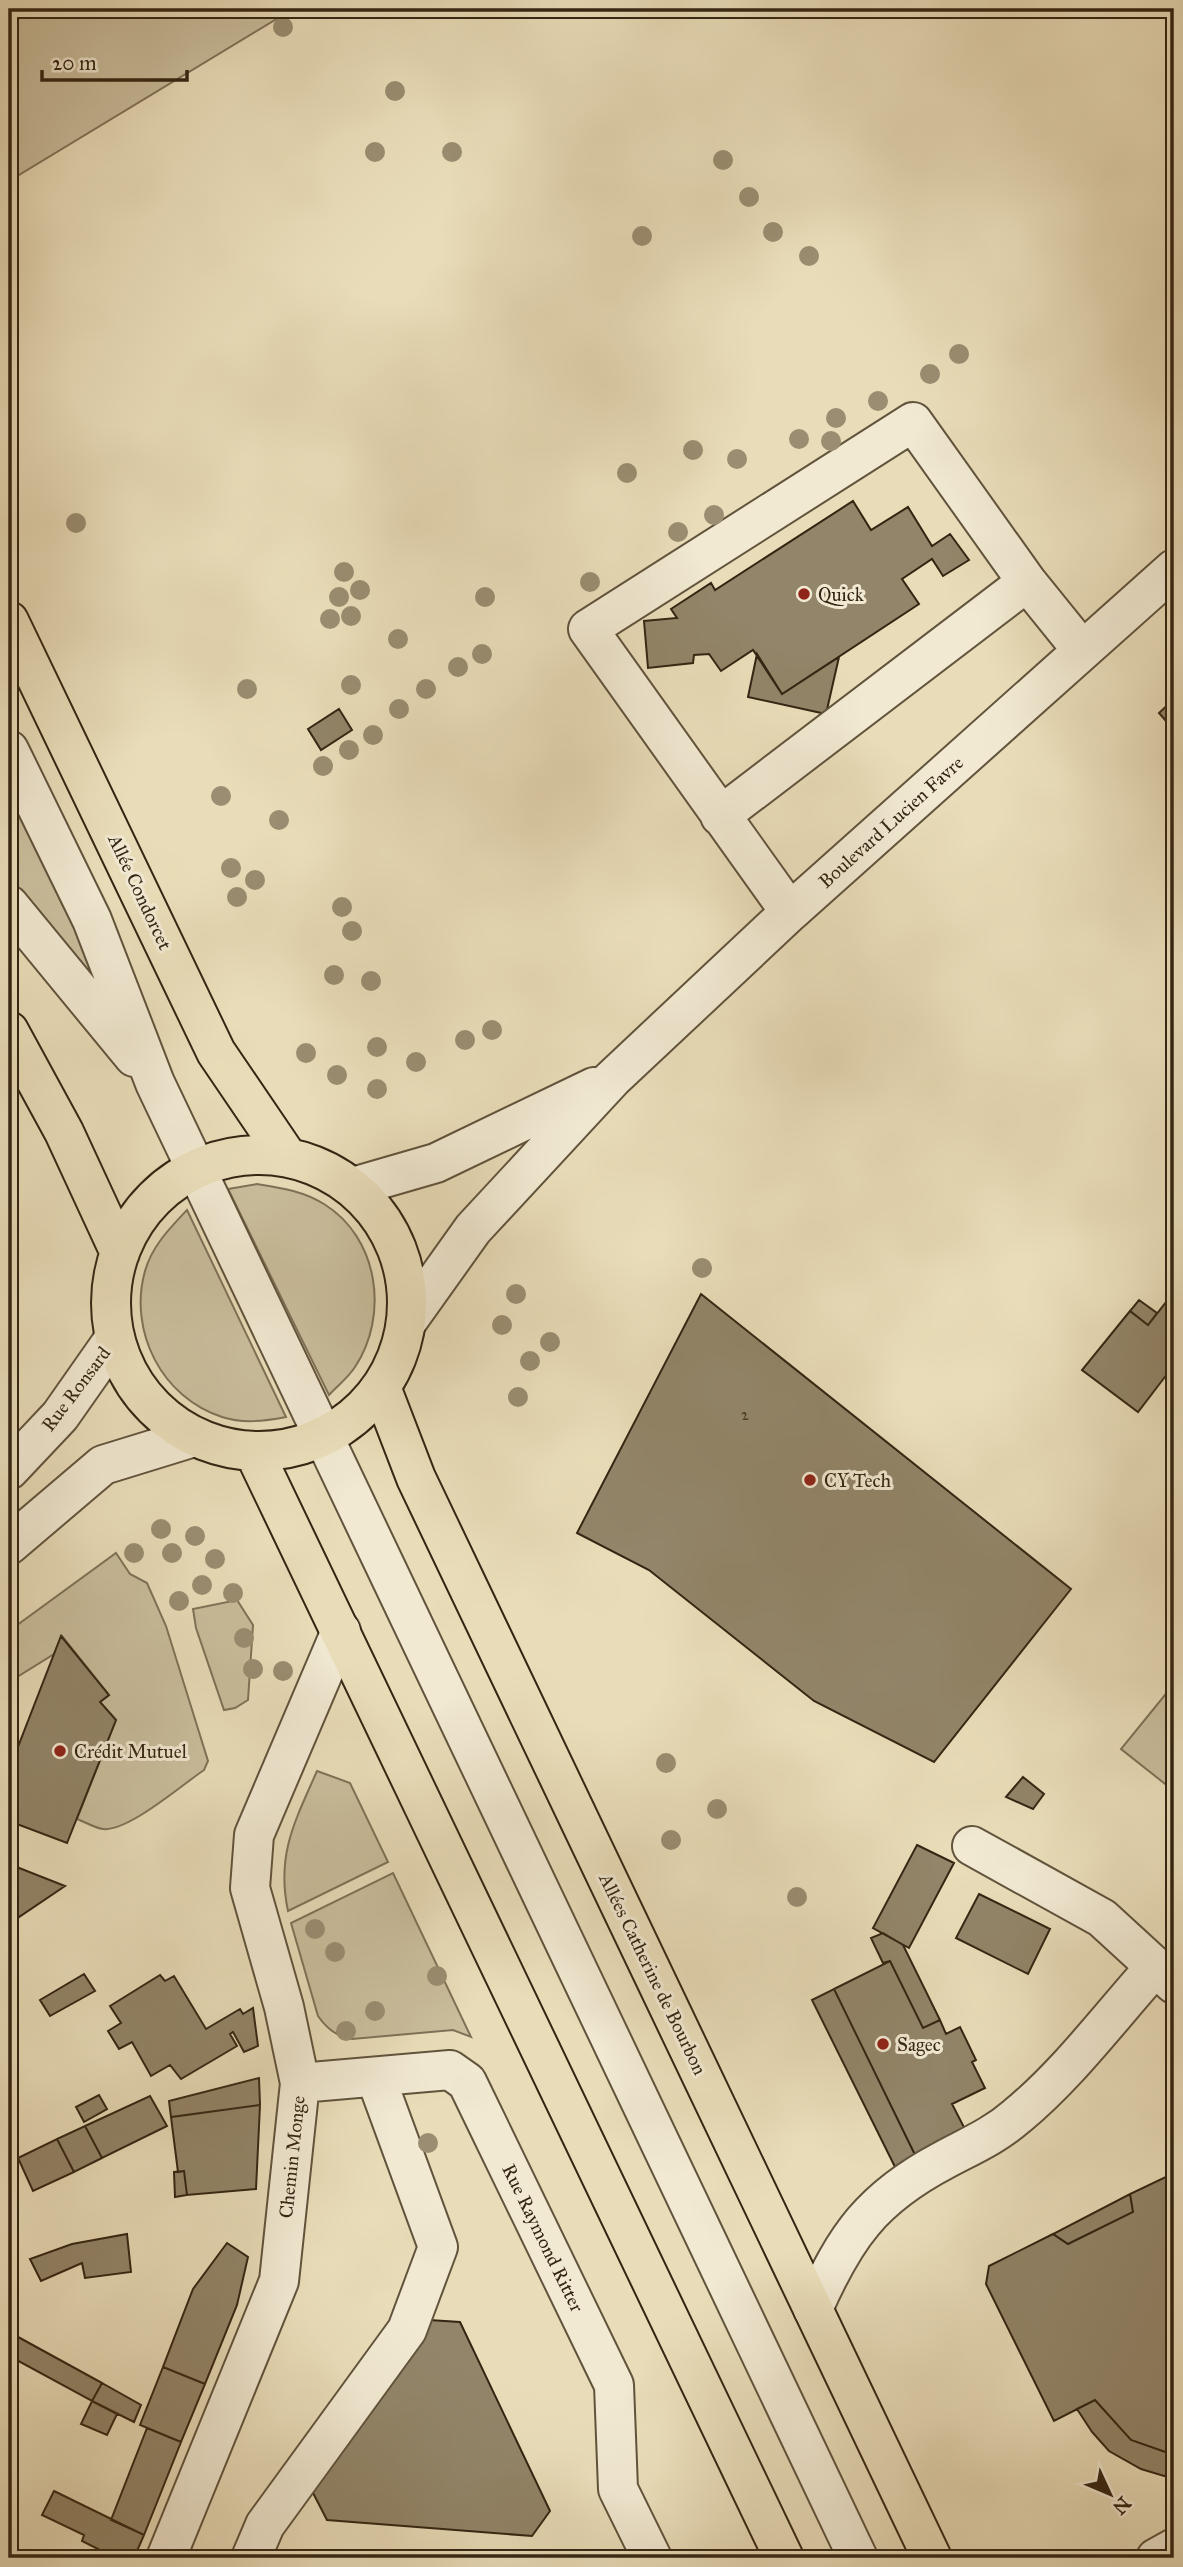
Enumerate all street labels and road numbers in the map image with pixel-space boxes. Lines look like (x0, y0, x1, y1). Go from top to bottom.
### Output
street label: Boulevard Lucien Favre (814, 751, 968, 893)
street label: Allée Condorcet (103, 830, 177, 954)
street label: Rue Ronsard (37, 1342, 116, 1436)
street label: Allées Catherine de Bourbon (594, 1869, 712, 2078)
street label: Chemin Monge (274, 2095, 311, 2220)
street label: Rue Raymond Ritter (497, 2160, 589, 2317)

